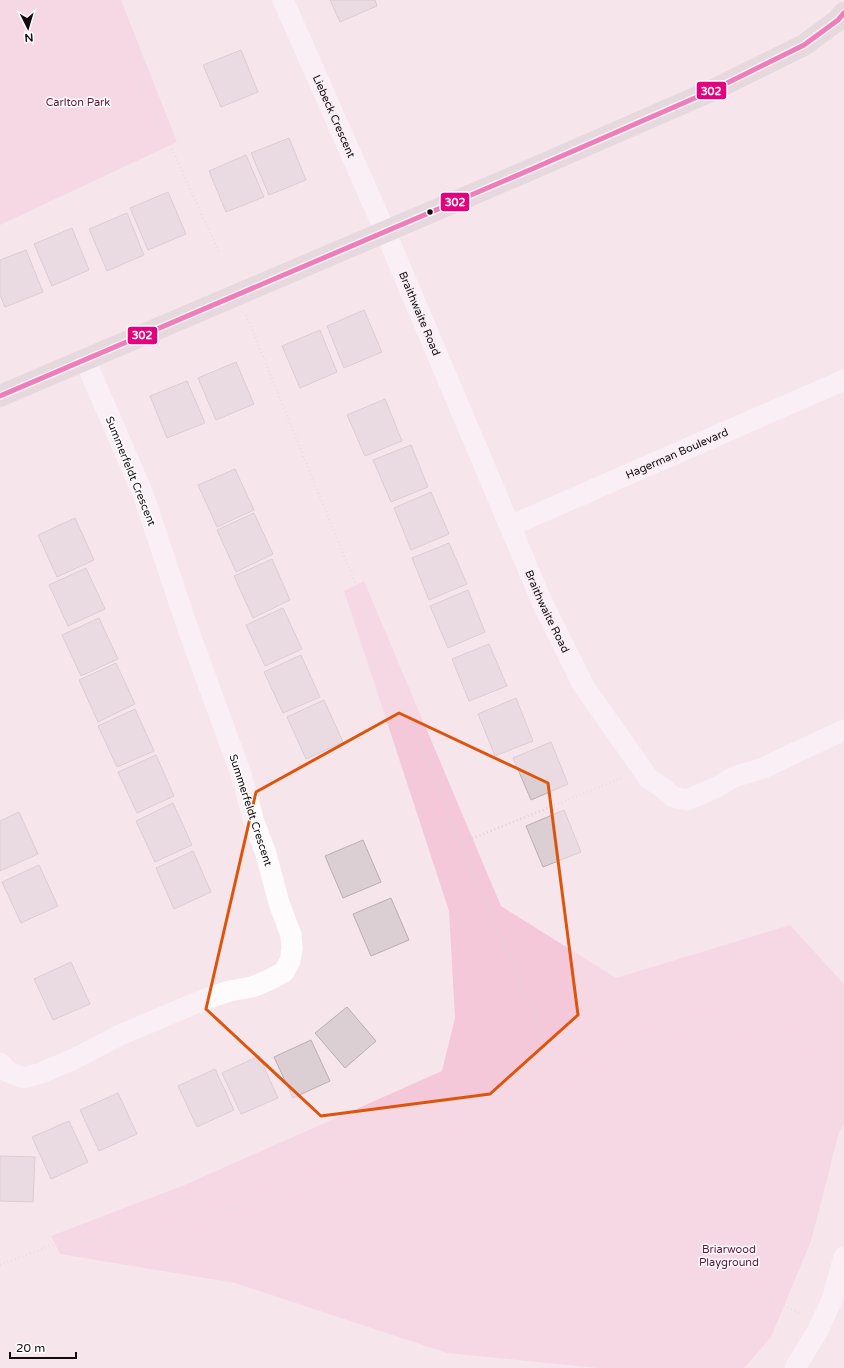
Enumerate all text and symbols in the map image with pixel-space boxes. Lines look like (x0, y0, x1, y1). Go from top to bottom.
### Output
north arrow (8, 8, 48, 48)
text: N (24, 31, 34, 44)
street label: Liebeck Crescent (310, 73, 358, 160)
line badge: 302 (696, 81, 727, 100)
text: 302 (701, 85, 721, 98)
park label: Carlton Park (46, 96, 110, 109)
line badge: 302 (440, 192, 470, 212)
text: 302 (445, 196, 465, 209)
unlabelled marker (425, 207, 435, 217)
street label: Braithwaite Road (396, 270, 443, 358)
line badge: 302 (127, 326, 158, 345)
text: 302 (132, 329, 152, 342)
street label: Summerfeldt Crescent (103, 415, 158, 528)
street label: Hagerman Boulevard (624, 425, 730, 482)
street label: Braithwaite Road (522, 568, 572, 655)
street label: Summerfeldt Crescent (226, 753, 275, 868)
park label: Briarwood Playground (699, 1243, 759, 1269)
scale bar (10, 1334, 76, 1360)
text: 20 m (16, 1341, 45, 1355)

